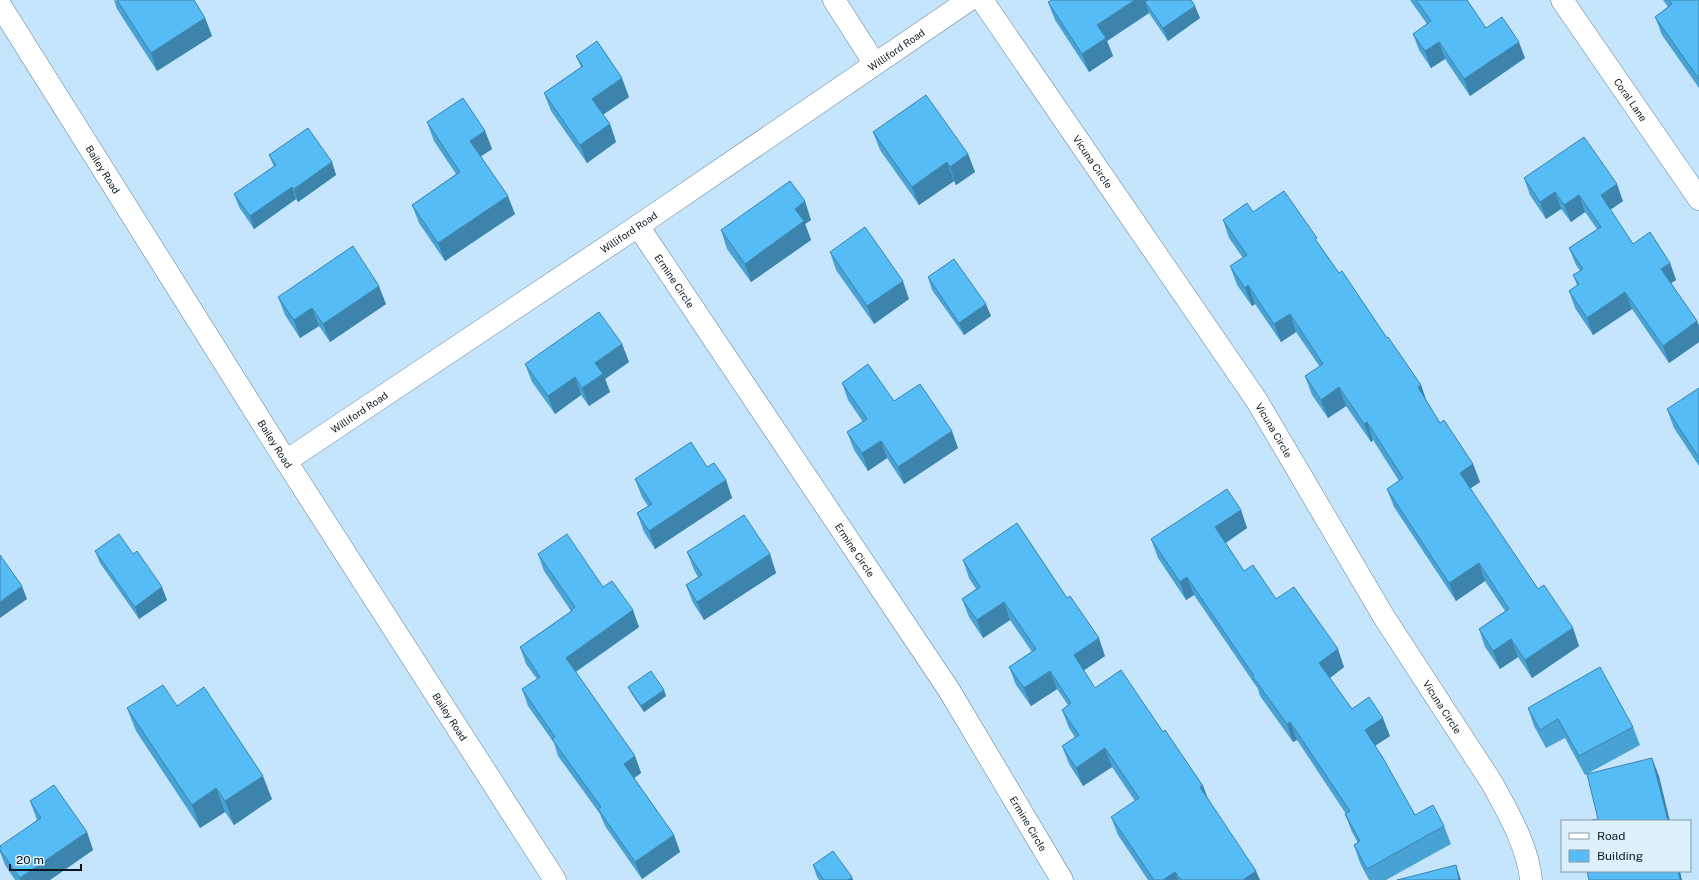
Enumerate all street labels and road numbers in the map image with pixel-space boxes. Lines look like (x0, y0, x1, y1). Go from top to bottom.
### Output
street label: Williford Road (866, 26, 927, 73)
street label: Coral Lane (1612, 76, 1650, 124)
street label: Vicuna Circle (1071, 133, 1115, 191)
street label: Bailey Road (83, 143, 123, 196)
street label: Williford Road (598, 209, 659, 256)
street label: Ermine Circle (652, 252, 697, 310)
street label: Williford Road (328, 389, 390, 435)
street label: Vicuna Circle (1253, 401, 1295, 460)
street label: Bailey Road (256, 417, 295, 470)
street label: Ermine Circle (833, 521, 878, 579)
street label: Vicuna Circle (1421, 678, 1464, 736)
street label: Bailey Road (430, 690, 470, 743)
street label: Ermine Circle (1007, 794, 1050, 854)

